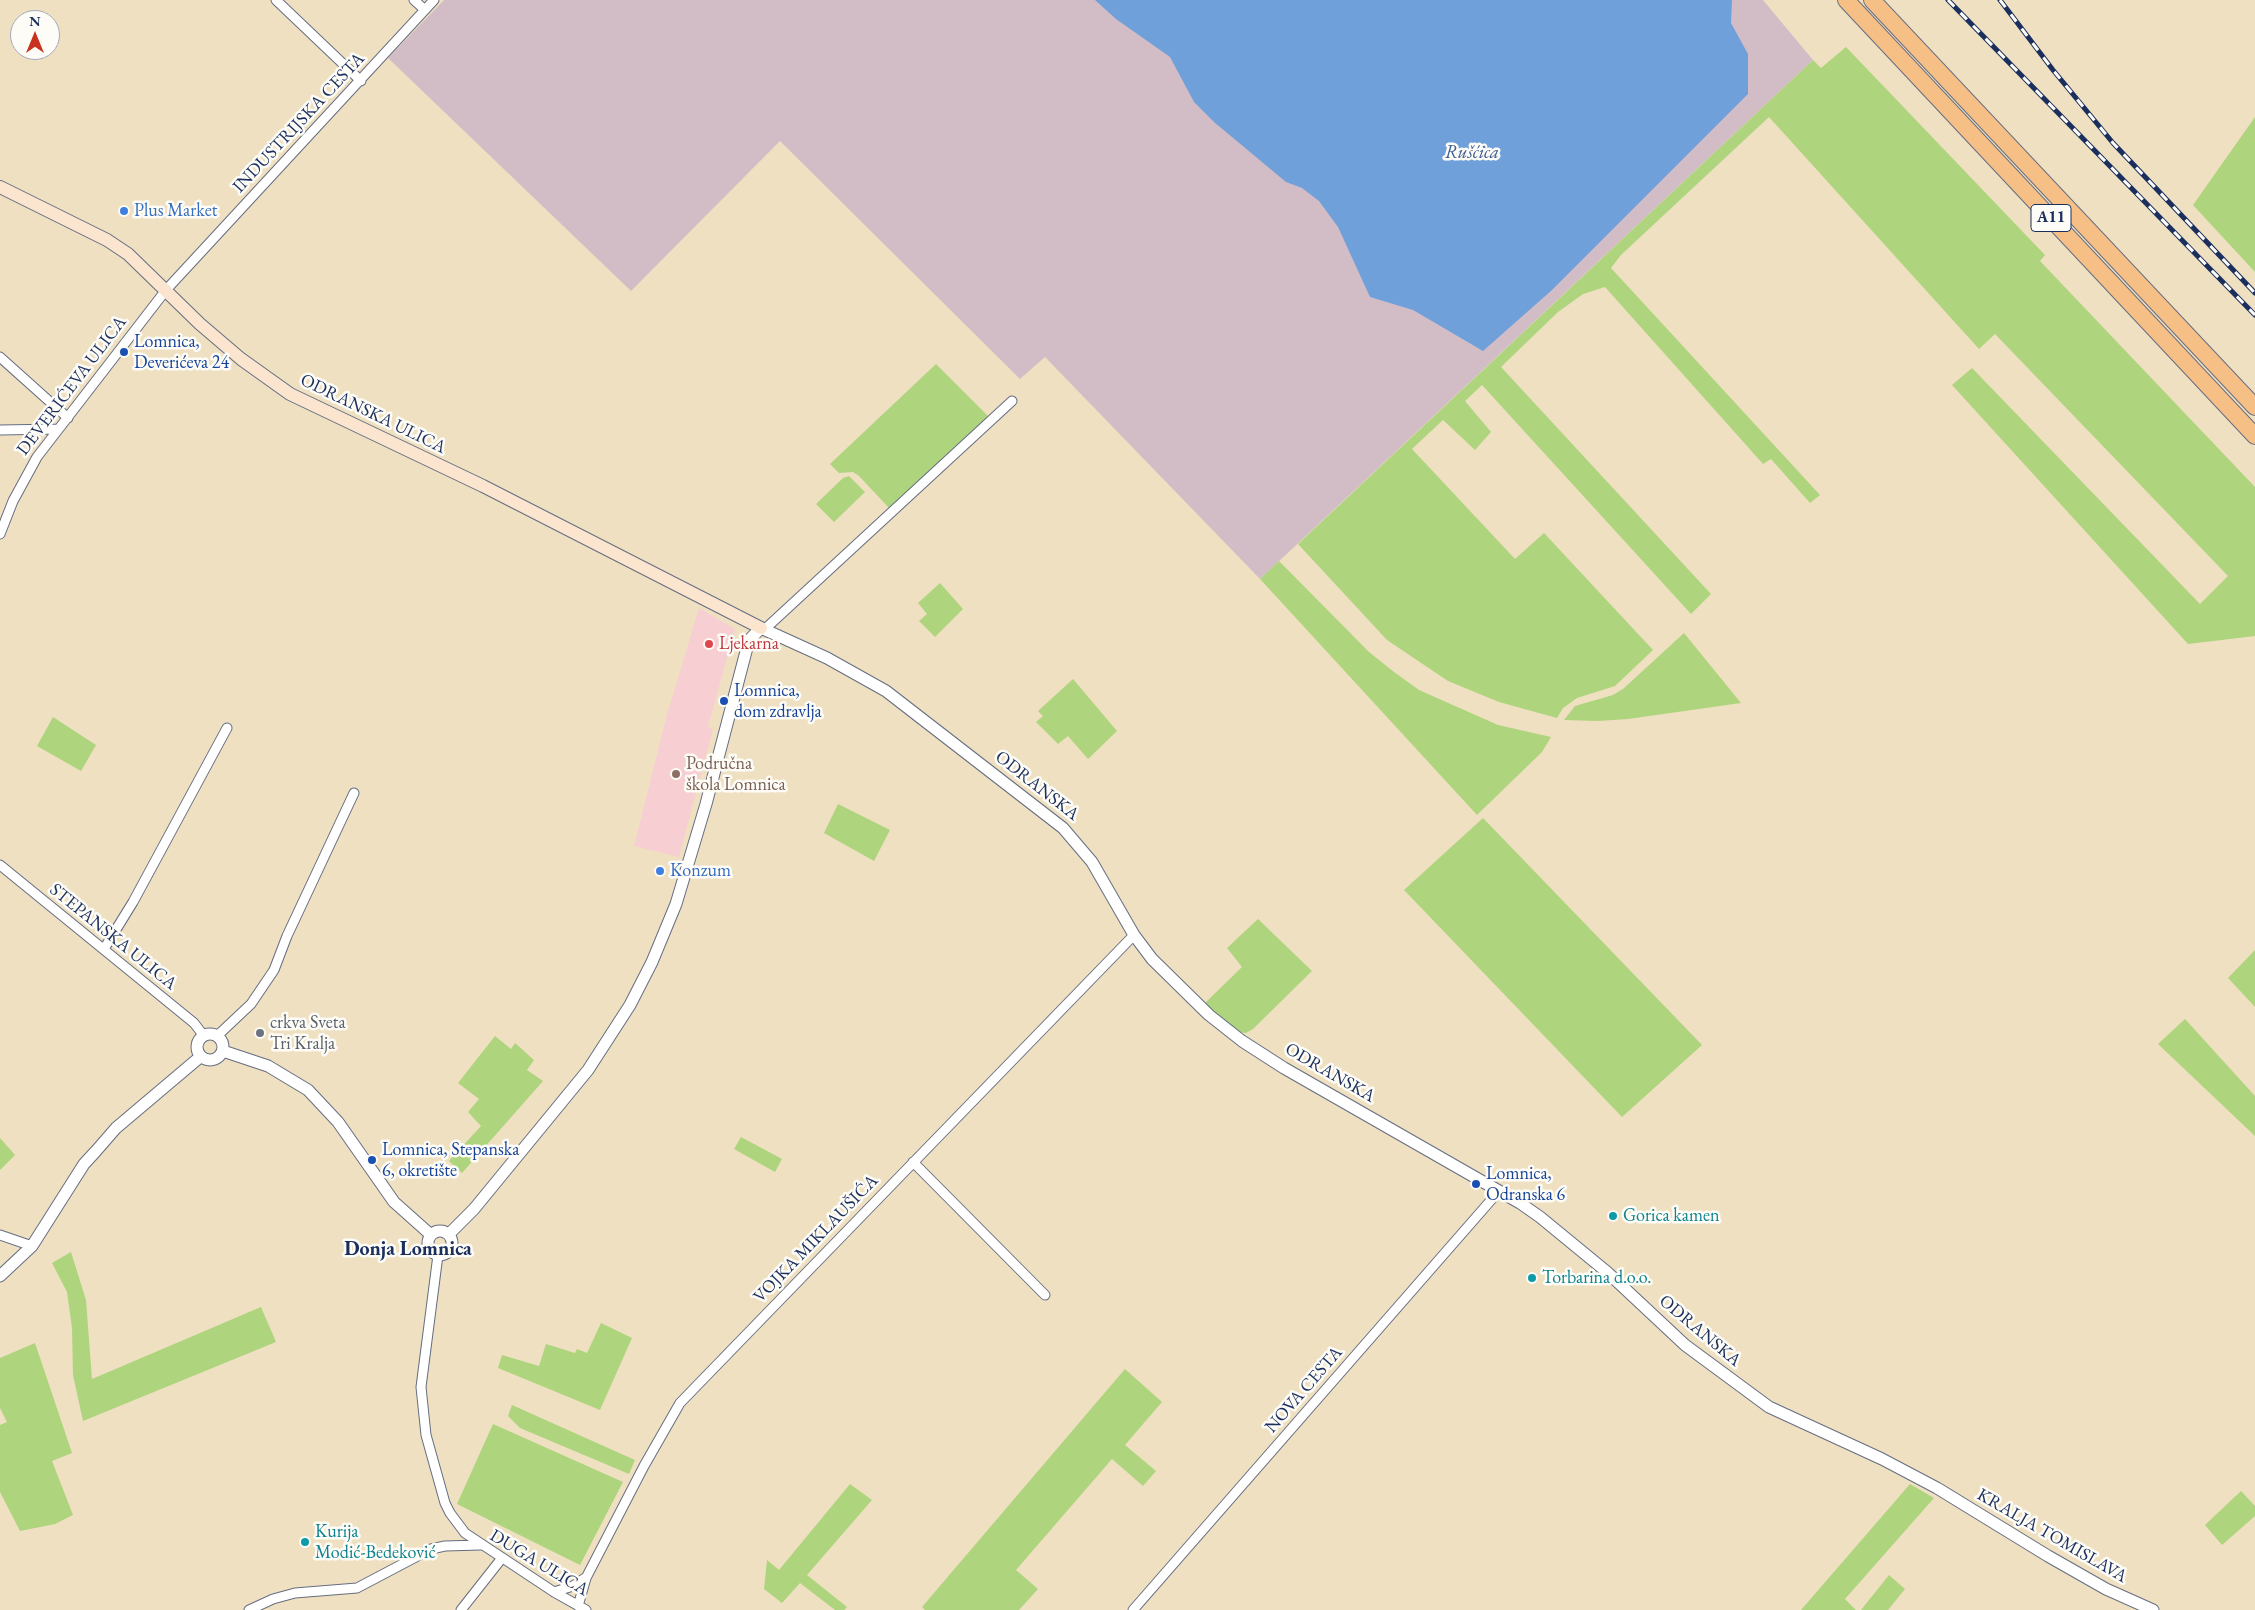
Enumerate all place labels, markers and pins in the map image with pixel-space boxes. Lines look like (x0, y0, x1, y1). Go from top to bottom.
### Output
place label: Plus Market (134, 200, 217, 222)
marker: Plus Market (118, 205, 130, 217)
place label: Lomnica, Deverićeva 24 (134, 331, 229, 374)
marker: Lomnica, Deverićeva 24 (118, 346, 130, 358)
place label: Ljekarna (719, 633, 779, 655)
marker: Ljekarna (703, 638, 715, 650)
place label: Lomnica, dom zdravlja (734, 680, 822, 722)
marker: Lomnica, dom zdravlja (718, 695, 730, 707)
place label: Područna škola Lomnica (686, 753, 786, 796)
marker: Područna škola Lomnica (670, 768, 682, 780)
place label: Konzum (670, 860, 731, 882)
marker: Konzum (654, 865, 666, 877)
place label: crkva Sveta Tri Kralja (270, 1012, 346, 1054)
marker: crkva Sveta Tri Kralja (254, 1027, 266, 1039)
place label: Lomnica, Stepanska 6, okretište (382, 1139, 519, 1182)
marker: Lomnica, Stepanska 6, okretište (366, 1154, 378, 1166)
place label: Lomnica, Odranska 6 (1486, 1163, 1565, 1206)
marker: Lomnica, Odranska 6 (1470, 1178, 1482, 1190)
place label: Gorica kamen (1623, 1205, 1719, 1227)
marker: Gorica kamen (1607, 1210, 1619, 1222)
place label: Torbarina d.o.o. (1542, 1267, 1651, 1289)
marker: Torbarina d.o.o. (1526, 1272, 1538, 1284)
place label: Kurija Modić-Bedeković (315, 1521, 436, 1564)
marker: Kurija Modić-Bedeković (299, 1536, 311, 1548)

